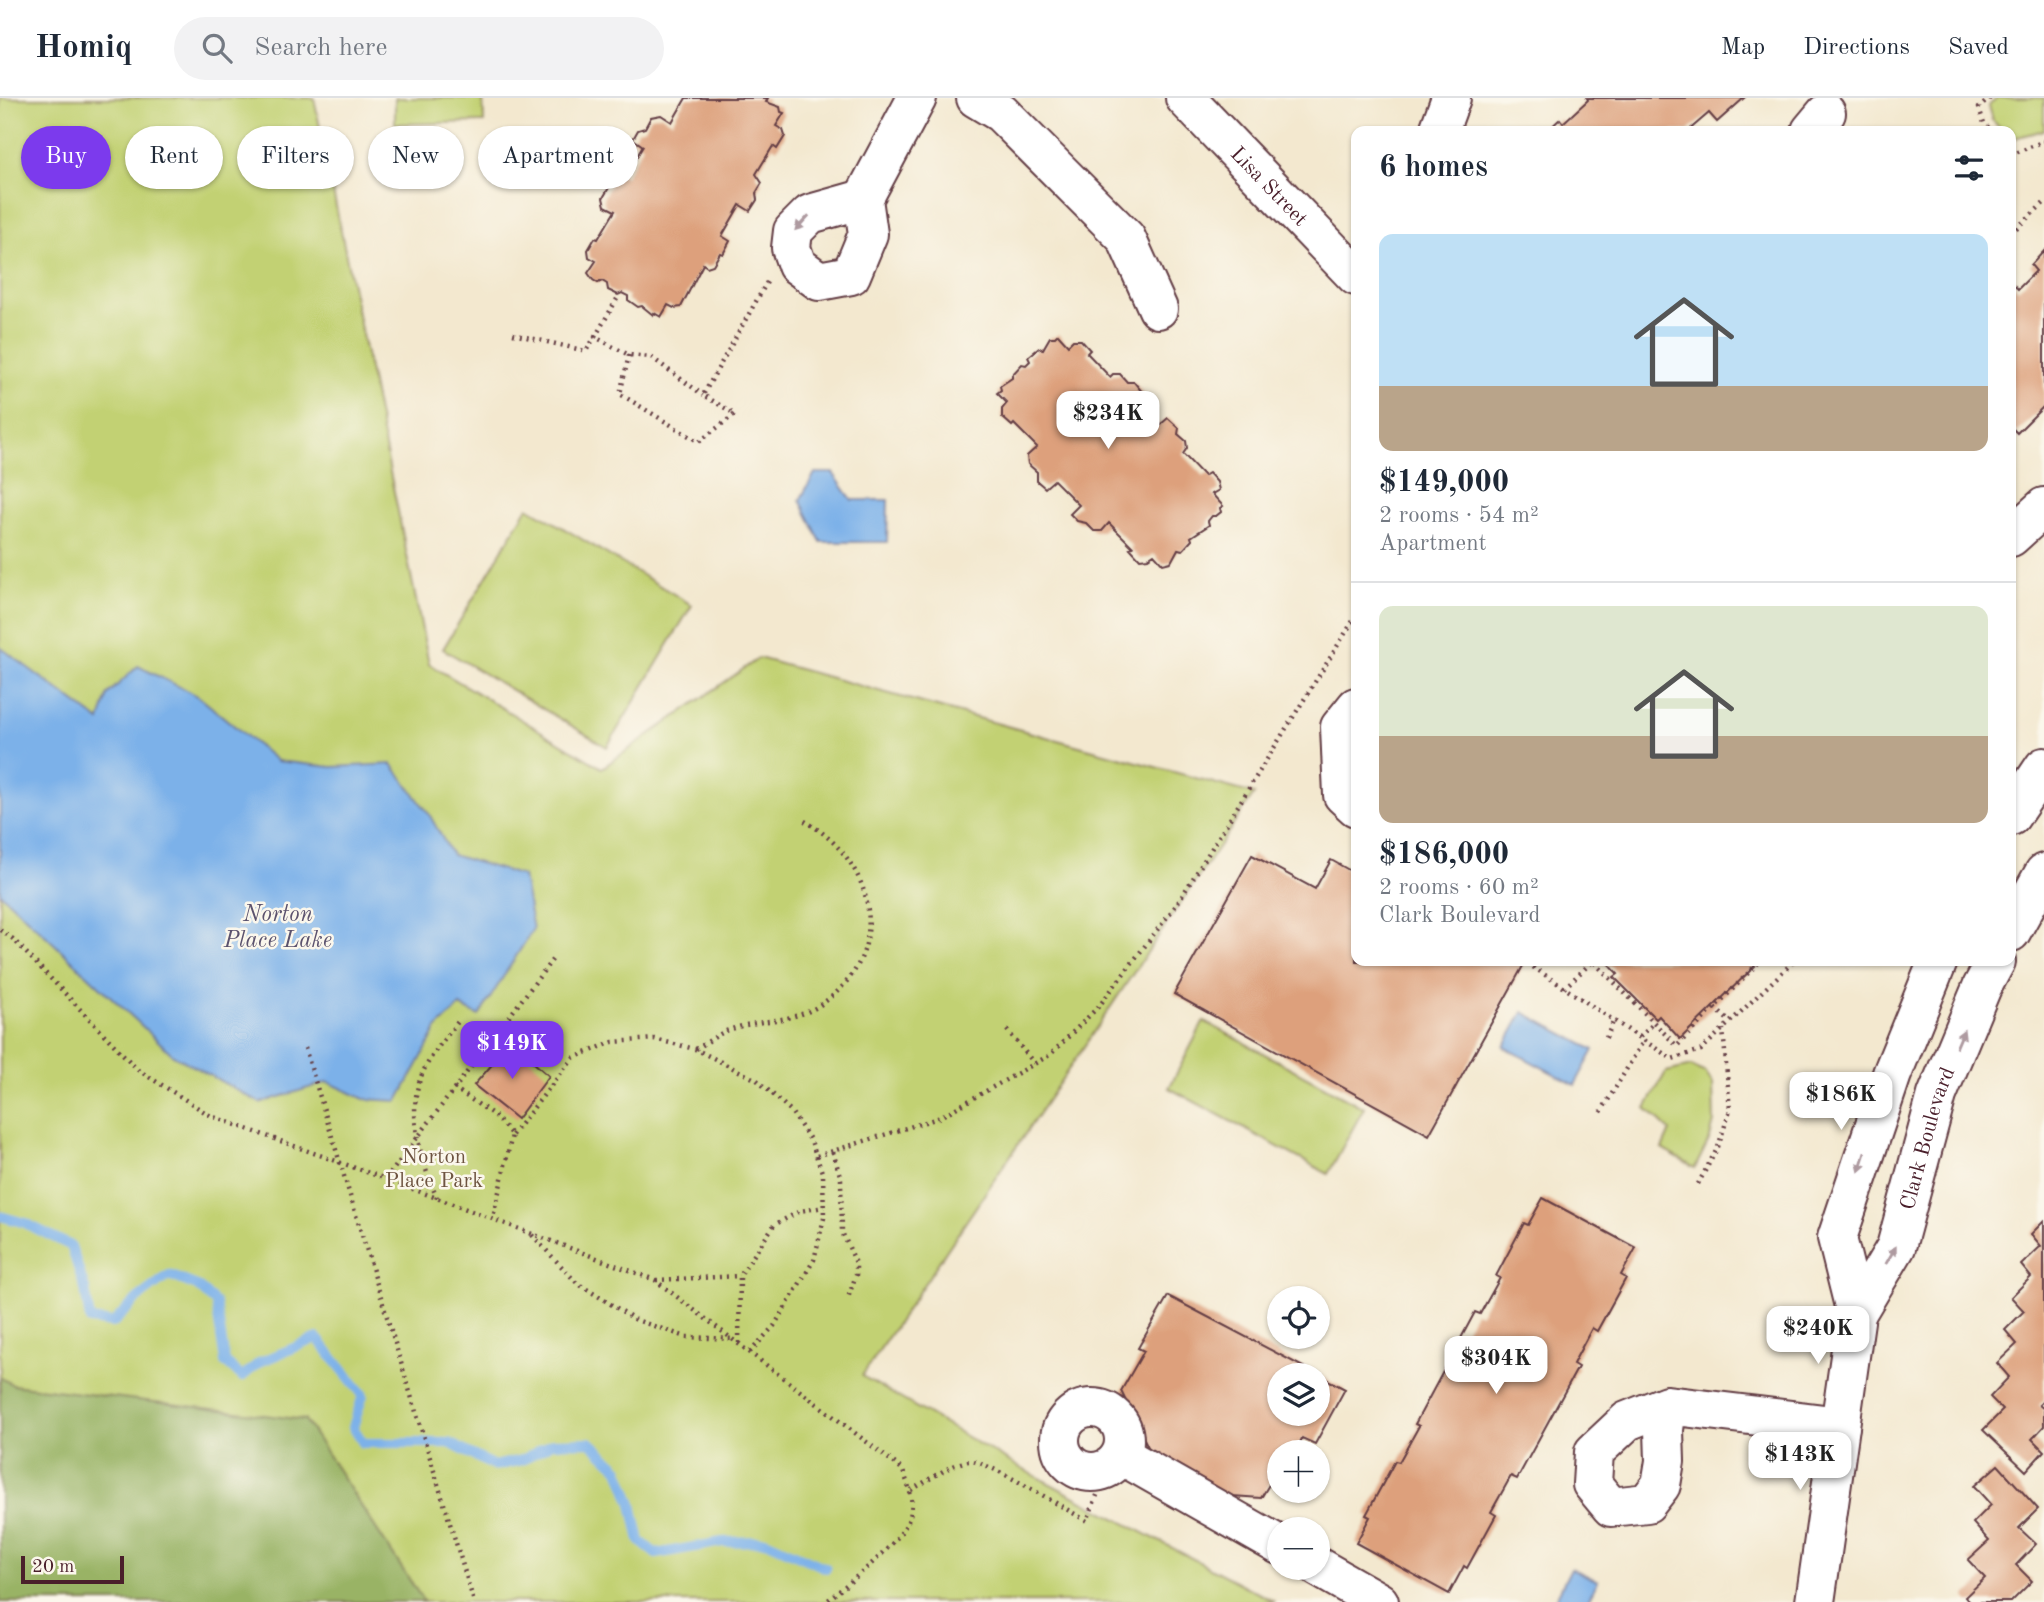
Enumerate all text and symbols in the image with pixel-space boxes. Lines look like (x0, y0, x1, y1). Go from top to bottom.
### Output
search box (174, 17, 664, 80)
icon: search (198, 29, 236, 67)
text: Homiq (35, 32, 132, 65)
text: Search here (254, 35, 387, 61)
text: Map (1721, 36, 1765, 60)
text: Directions (1803, 36, 1910, 60)
text: Saved (1948, 36, 2009, 60)
chip: Buy (21, 126, 111, 189)
chip: Rent (125, 126, 223, 189)
chip: Filters (237, 126, 354, 189)
chip: New (368, 126, 464, 189)
chip: Apartment (478, 126, 638, 189)
street label: Lisa Street (1226, 143, 1311, 231)
icon: filters (1950, 149, 1988, 187)
text: 6 homes (1379, 153, 1488, 183)
one-way arrow (794, 214, 810, 231)
icon: home (1621, 279, 1747, 405)
pin: $234K (1059, 392, 1157, 451)
text: $234K (1072, 402, 1144, 425)
text: $149,000 (1379, 468, 1509, 498)
text: 2 rooms · 54 m² (1379, 504, 1539, 527)
text: Apartment (1379, 532, 1487, 555)
icon: home (1621, 651, 1747, 777)
text: $186,000 (1379, 840, 1509, 870)
text: 2 rooms · 60 m² (1379, 876, 1539, 899)
water label: Norton Place Lake (223, 903, 332, 952)
text: Clark Boulevard (1379, 904, 1540, 927)
pin: $149K (463, 1021, 561, 1081)
one-way arrow (1955, 1029, 1966, 1050)
text: $149K (476, 1032, 548, 1055)
street label: Clark Boulevard (1898, 1064, 1959, 1212)
pin: $186K (1792, 1072, 1890, 1132)
text: $186K (1805, 1083, 1877, 1106)
park label: Norton Place Park (385, 1147, 483, 1192)
one-way arrow (1857, 1152, 1867, 1173)
one-way arrow (1885, 1246, 1897, 1265)
map controls (1267, 1286, 1330, 1580)
button: locate (1267, 1286, 1330, 1349)
pin: $240K (1769, 1306, 1867, 1366)
text: $240K (1782, 1317, 1854, 1340)
pin: $304K (1447, 1336, 1545, 1396)
text: $304K (1460, 1347, 1532, 1370)
button: layers (1267, 1363, 1330, 1426)
pin: $143K (1751, 1432, 1849, 1492)
button: + (1267, 1440, 1330, 1503)
text: $143K (1764, 1443, 1836, 1466)
button: − (1267, 1517, 1330, 1580)
scale bar (21, 1553, 124, 1585)
text: 20 m (32, 1558, 74, 1577)

